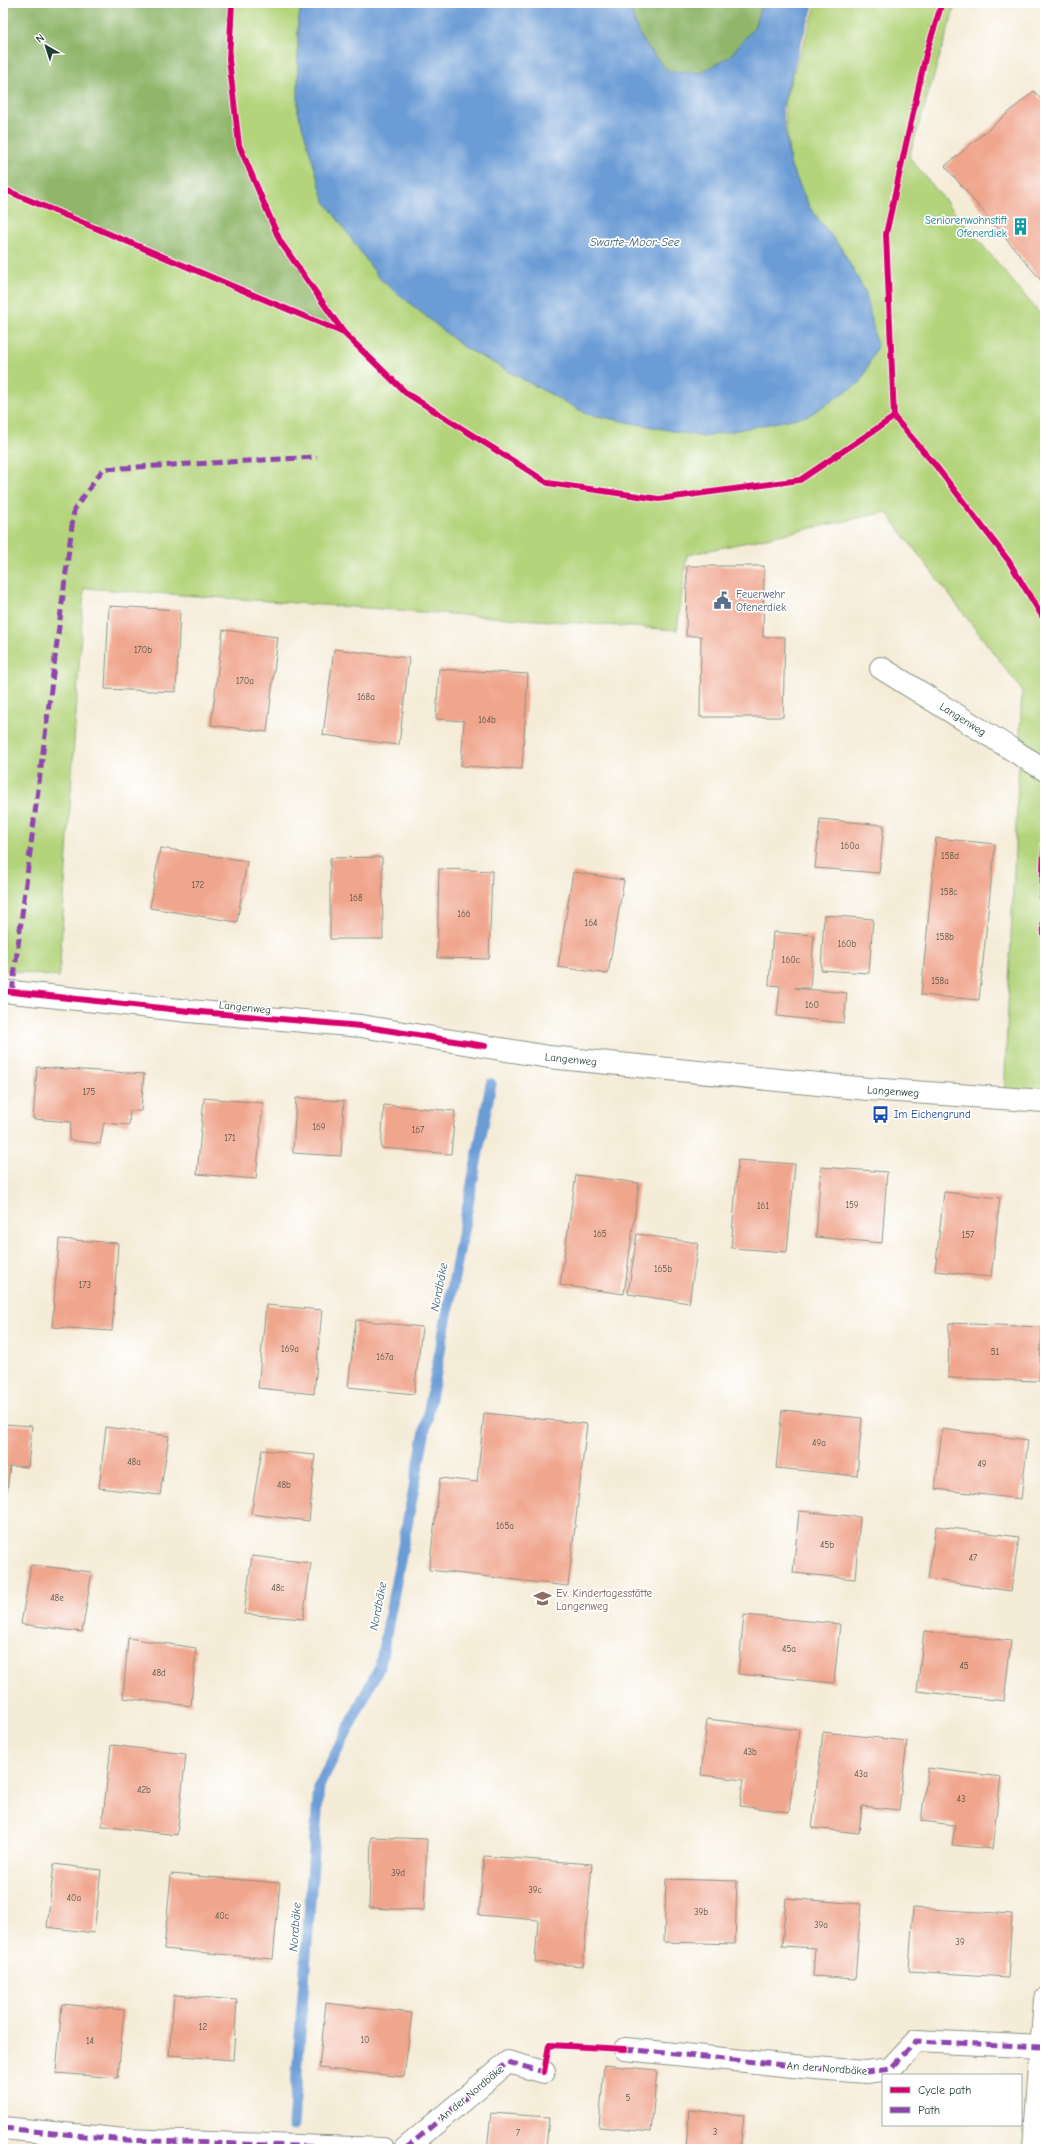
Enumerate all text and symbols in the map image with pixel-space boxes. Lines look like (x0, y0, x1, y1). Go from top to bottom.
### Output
north arrow (26, 26, 66, 66)
text: N (33, 31, 47, 46)
place label: Seniorenwohnstift Ofenerdiek (925, 214, 1008, 240)
building icon: Seniorenwohnstift Ofenerdiek (1010, 216, 1030, 236)
water label: Swarte-Moor-See (590, 235, 680, 249)
place label: Feuerwehr Ofenerdiek (736, 588, 787, 614)
public building icon: Feuerwehr Ofenerdiek (713, 590, 733, 610)
house number: 170b (134, 645, 152, 655)
house number: 170a (236, 676, 254, 686)
house number: 168a (357, 692, 375, 702)
street label: Langenweg (937, 700, 988, 739)
house number: 164b (478, 715, 496, 725)
house number: 160a (841, 841, 859, 851)
house number: 158d (941, 851, 959, 861)
house number: 172 (192, 880, 205, 890)
house number: 158c (940, 887, 958, 897)
house number: 168 (349, 893, 363, 903)
house number: 166 (457, 909, 471, 919)
house number: 164 (585, 918, 597, 928)
house number: 158b (936, 932, 954, 942)
house number: 160b (838, 939, 857, 949)
house number: 160c (782, 955, 801, 965)
house number: 158a (931, 976, 949, 986)
street label: Langenweg (218, 998, 272, 1017)
house number: 160 (805, 1000, 819, 1010)
street label: Langenweg (544, 1050, 598, 1069)
street label: Langenweg (866, 1083, 919, 1100)
house number: 175 (83, 1087, 95, 1097)
bus stop icon: Im Eichengrund (871, 1104, 891, 1124)
place label: Im Eichengrund (894, 1108, 971, 1121)
house number: 169 (312, 1122, 326, 1132)
house number: 167 (412, 1125, 425, 1135)
house number: 171 (224, 1133, 236, 1143)
house number: 159 (845, 1200, 859, 1210)
house number: 161 (757, 1201, 769, 1211)
house number: 165 (593, 1229, 607, 1239)
house number: 157 (962, 1230, 975, 1240)
water label: Nordbäke (427, 1261, 451, 1313)
house number: 165b (654, 1264, 672, 1274)
house number: 173 (79, 1280, 91, 1290)
house number: 169a (281, 1344, 299, 1354)
house number: 51 (991, 1347, 1000, 1357)
house number: 167a (376, 1352, 394, 1362)
house number: 49a (812, 1438, 826, 1448)
house number: 48a (127, 1457, 141, 1467)
house number: 49 (977, 1459, 987, 1469)
house number: 48b (277, 1480, 291, 1490)
house number: 165a (496, 1521, 514, 1531)
house number: 45b (820, 1540, 834, 1550)
house number: 47 (969, 1553, 978, 1563)
water label: Nordbäke (366, 1580, 390, 1632)
house number: 48c (271, 1583, 285, 1593)
place label: Ev. Kindertagesstätte Langenweg (556, 1587, 653, 1613)
school or university icon: Ev. Kindertagesstätte Langenweg (533, 1589, 553, 1609)
house number: 48e (50, 1593, 64, 1603)
house number: 45a (782, 1644, 796, 1654)
house number: 45 (959, 1661, 969, 1671)
house number: 48d (152, 1668, 166, 1678)
house number: 43b (743, 1747, 757, 1757)
house number: 43a (854, 1769, 868, 1779)
house number: 42b (137, 1785, 151, 1795)
house number: 43 (957, 1794, 965, 1804)
house number: 39d (391, 1868, 405, 1878)
house number: 39c (528, 1885, 542, 1895)
house number: 40a (67, 1893, 81, 1903)
water label: Nordbäke (286, 1902, 304, 1952)
house number: 39b (694, 1907, 708, 1917)
house number: 40c (215, 1911, 230, 1921)
house number: 39a (814, 1920, 828, 1930)
house number: 39 (955, 1937, 965, 1947)
house number: 12 (199, 2022, 207, 2032)
house number: 10 (360, 2035, 370, 2045)
house number: 14 (86, 2036, 94, 2046)
street label: An der Nordbäke (786, 2059, 868, 2078)
street label: An der Nordbäke (436, 2062, 507, 2124)
legend (882, 2074, 1022, 2126)
text: Cycle path (918, 2083, 971, 2097)
house number: 5 (626, 2093, 631, 2103)
text: Path (918, 2103, 940, 2117)
house number: 3 (713, 2127, 717, 2137)
house number: 7 (516, 2128, 521, 2138)

